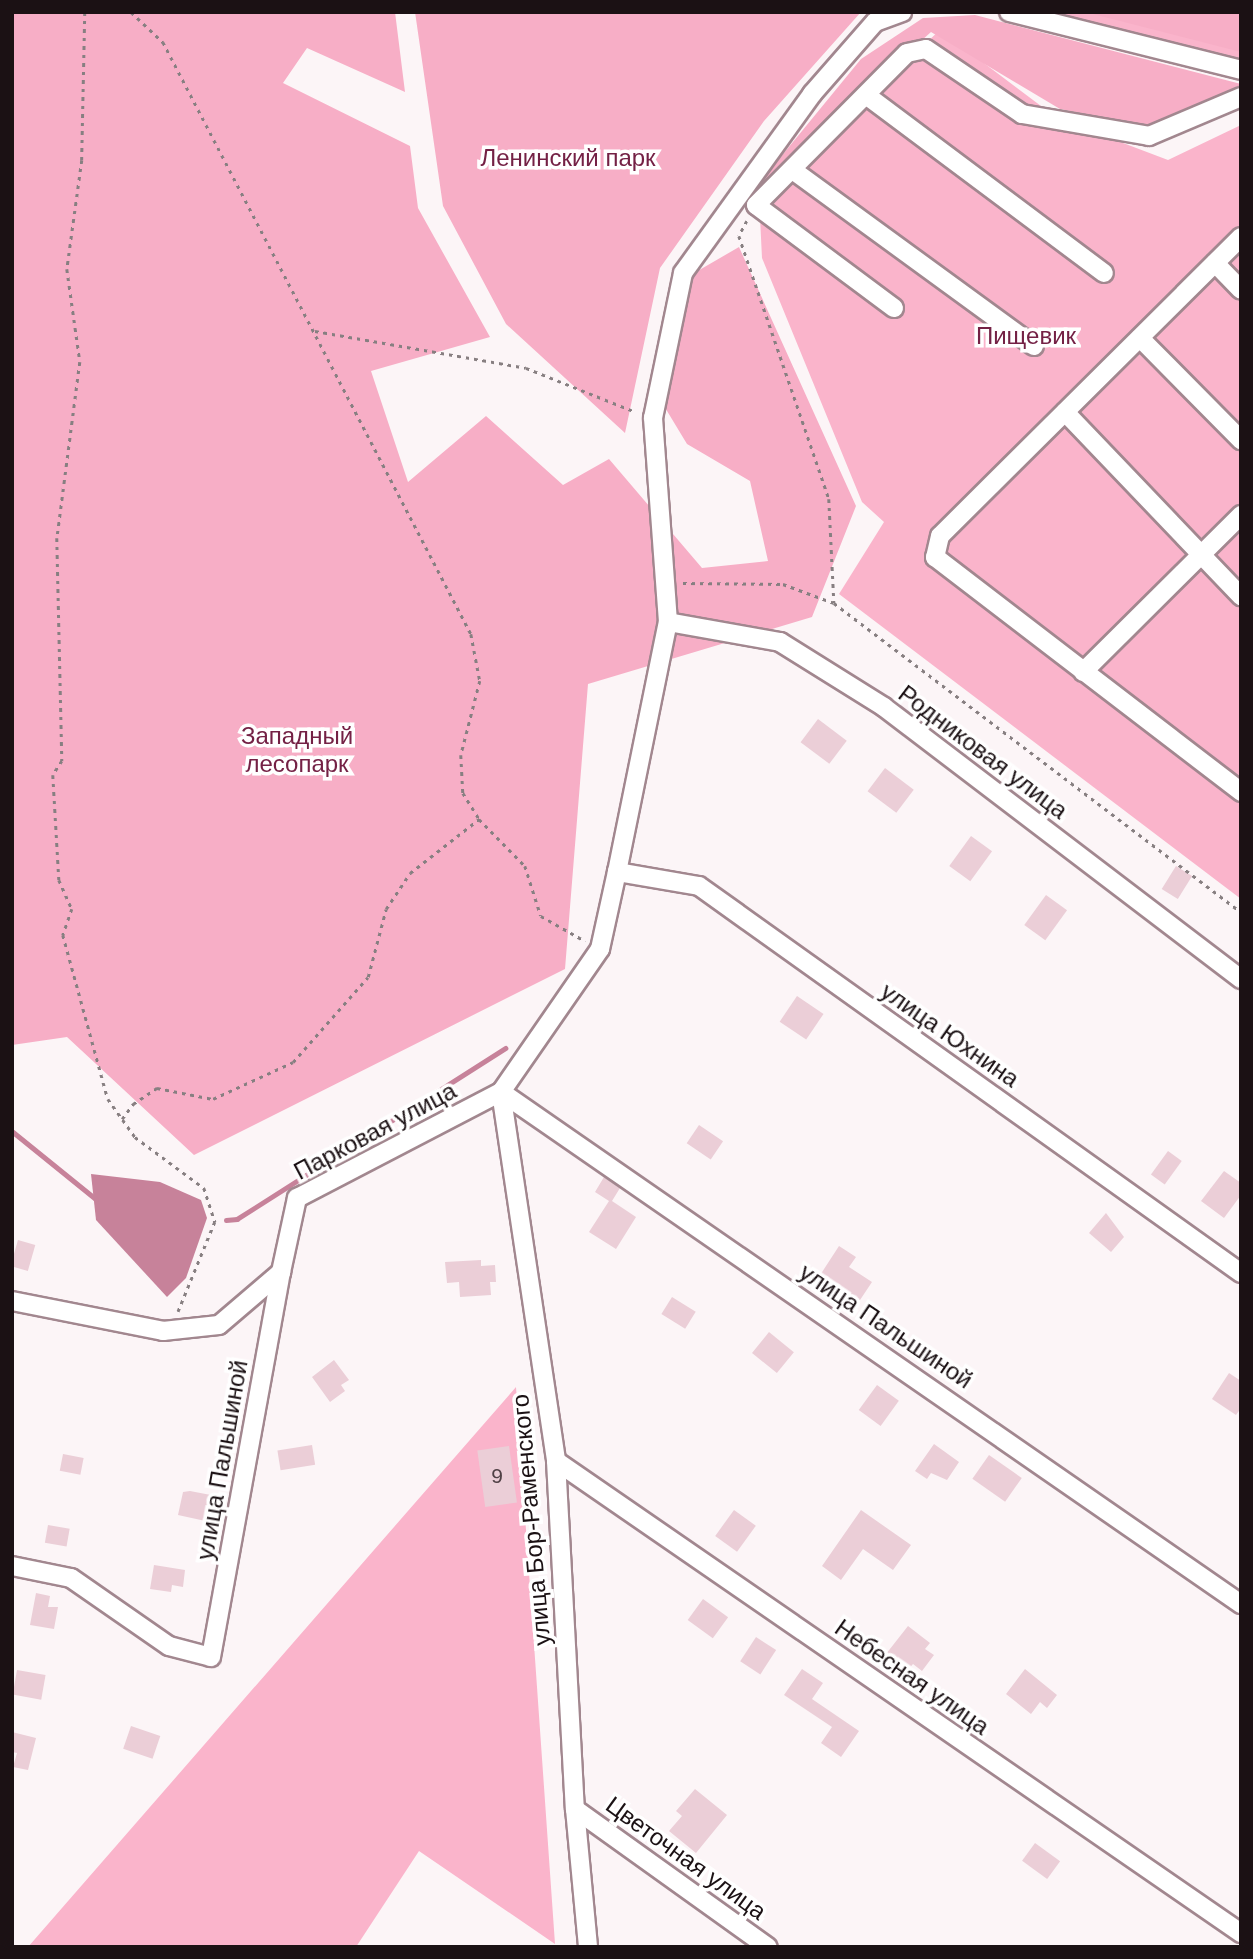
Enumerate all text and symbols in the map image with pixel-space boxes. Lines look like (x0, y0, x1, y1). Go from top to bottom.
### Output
park label: Ленинский парк (480, 144, 656, 172)
park label: Пищевик (976, 322, 1076, 350)
street label: Родниковая улица (893, 679, 1073, 825)
park label: Западный лесопарк (241, 722, 353, 778)
street label: улица Юхнина (875, 977, 1025, 1093)
street label: Парковая улица (289, 1076, 461, 1186)
street label: улица Пальшиной (794, 1257, 978, 1395)
street label: улица Пальшиной (190, 1358, 254, 1562)
street label: улица Бор-Раменского (506, 1393, 556, 1647)
house number: 9 (491, 1463, 503, 1489)
street label: Небесная улица (829, 1613, 995, 1741)
street label: Цветочная улица (600, 1790, 772, 1926)

